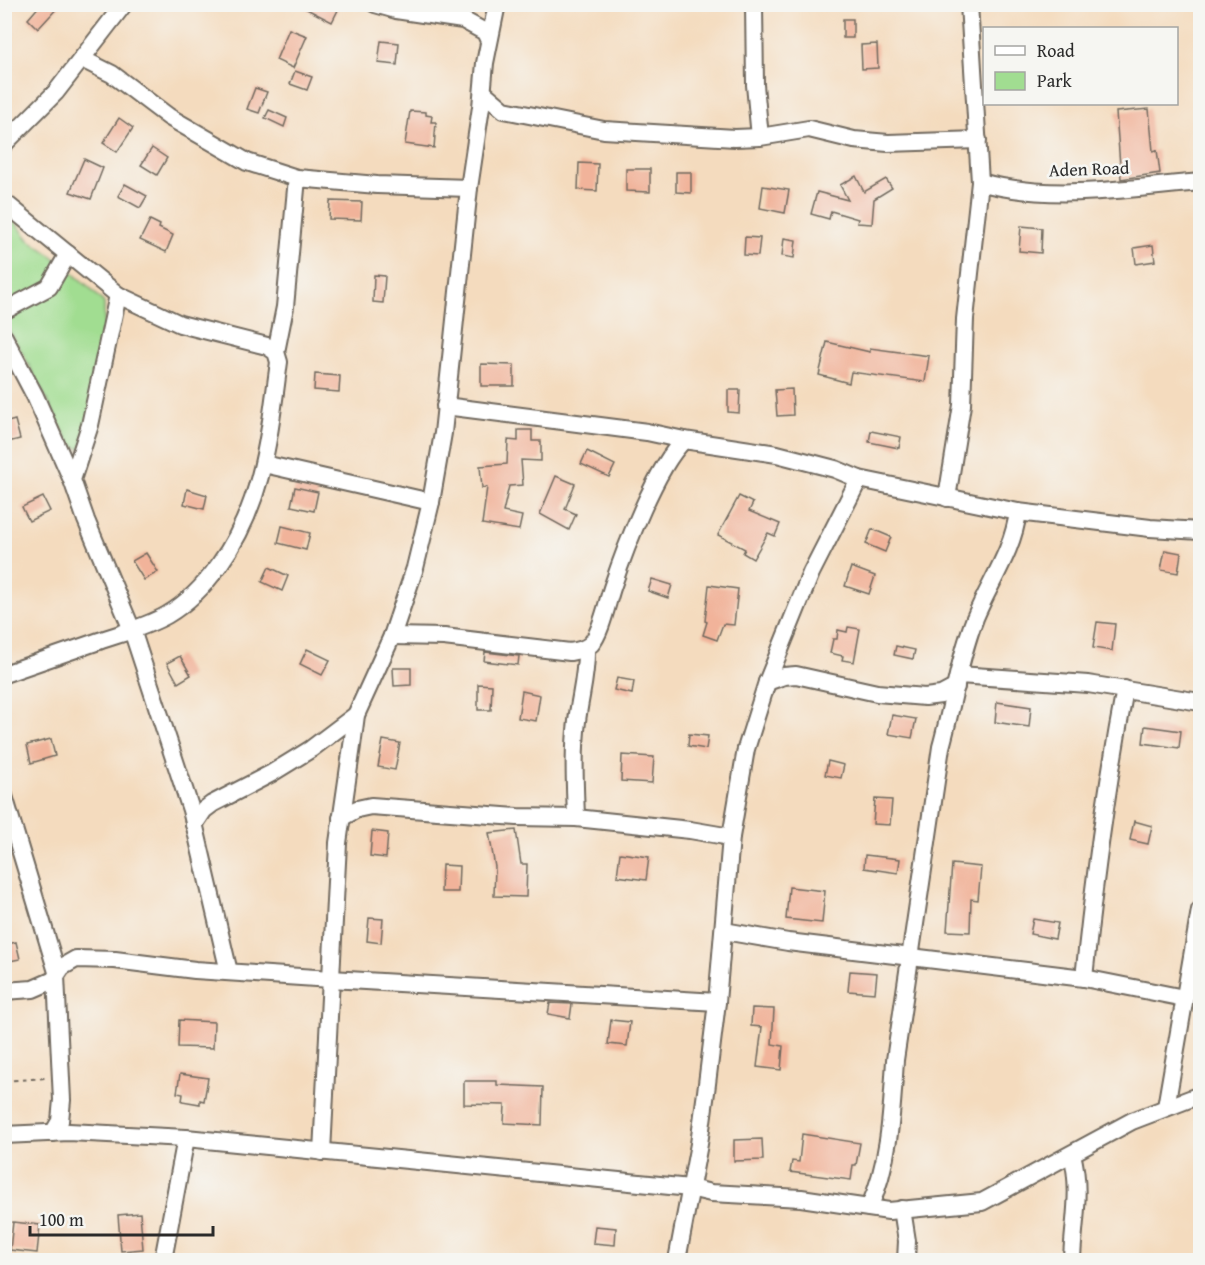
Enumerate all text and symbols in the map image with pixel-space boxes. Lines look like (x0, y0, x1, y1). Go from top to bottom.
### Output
legend (983, 27, 1178, 105)
text: Road (1037, 37, 1075, 64)
text: Park (1037, 67, 1073, 94)
street label: Aden Road (1048, 154, 1130, 183)
scale bar (30, 1199, 213, 1237)
text: 100 m (39, 1206, 84, 1233)

